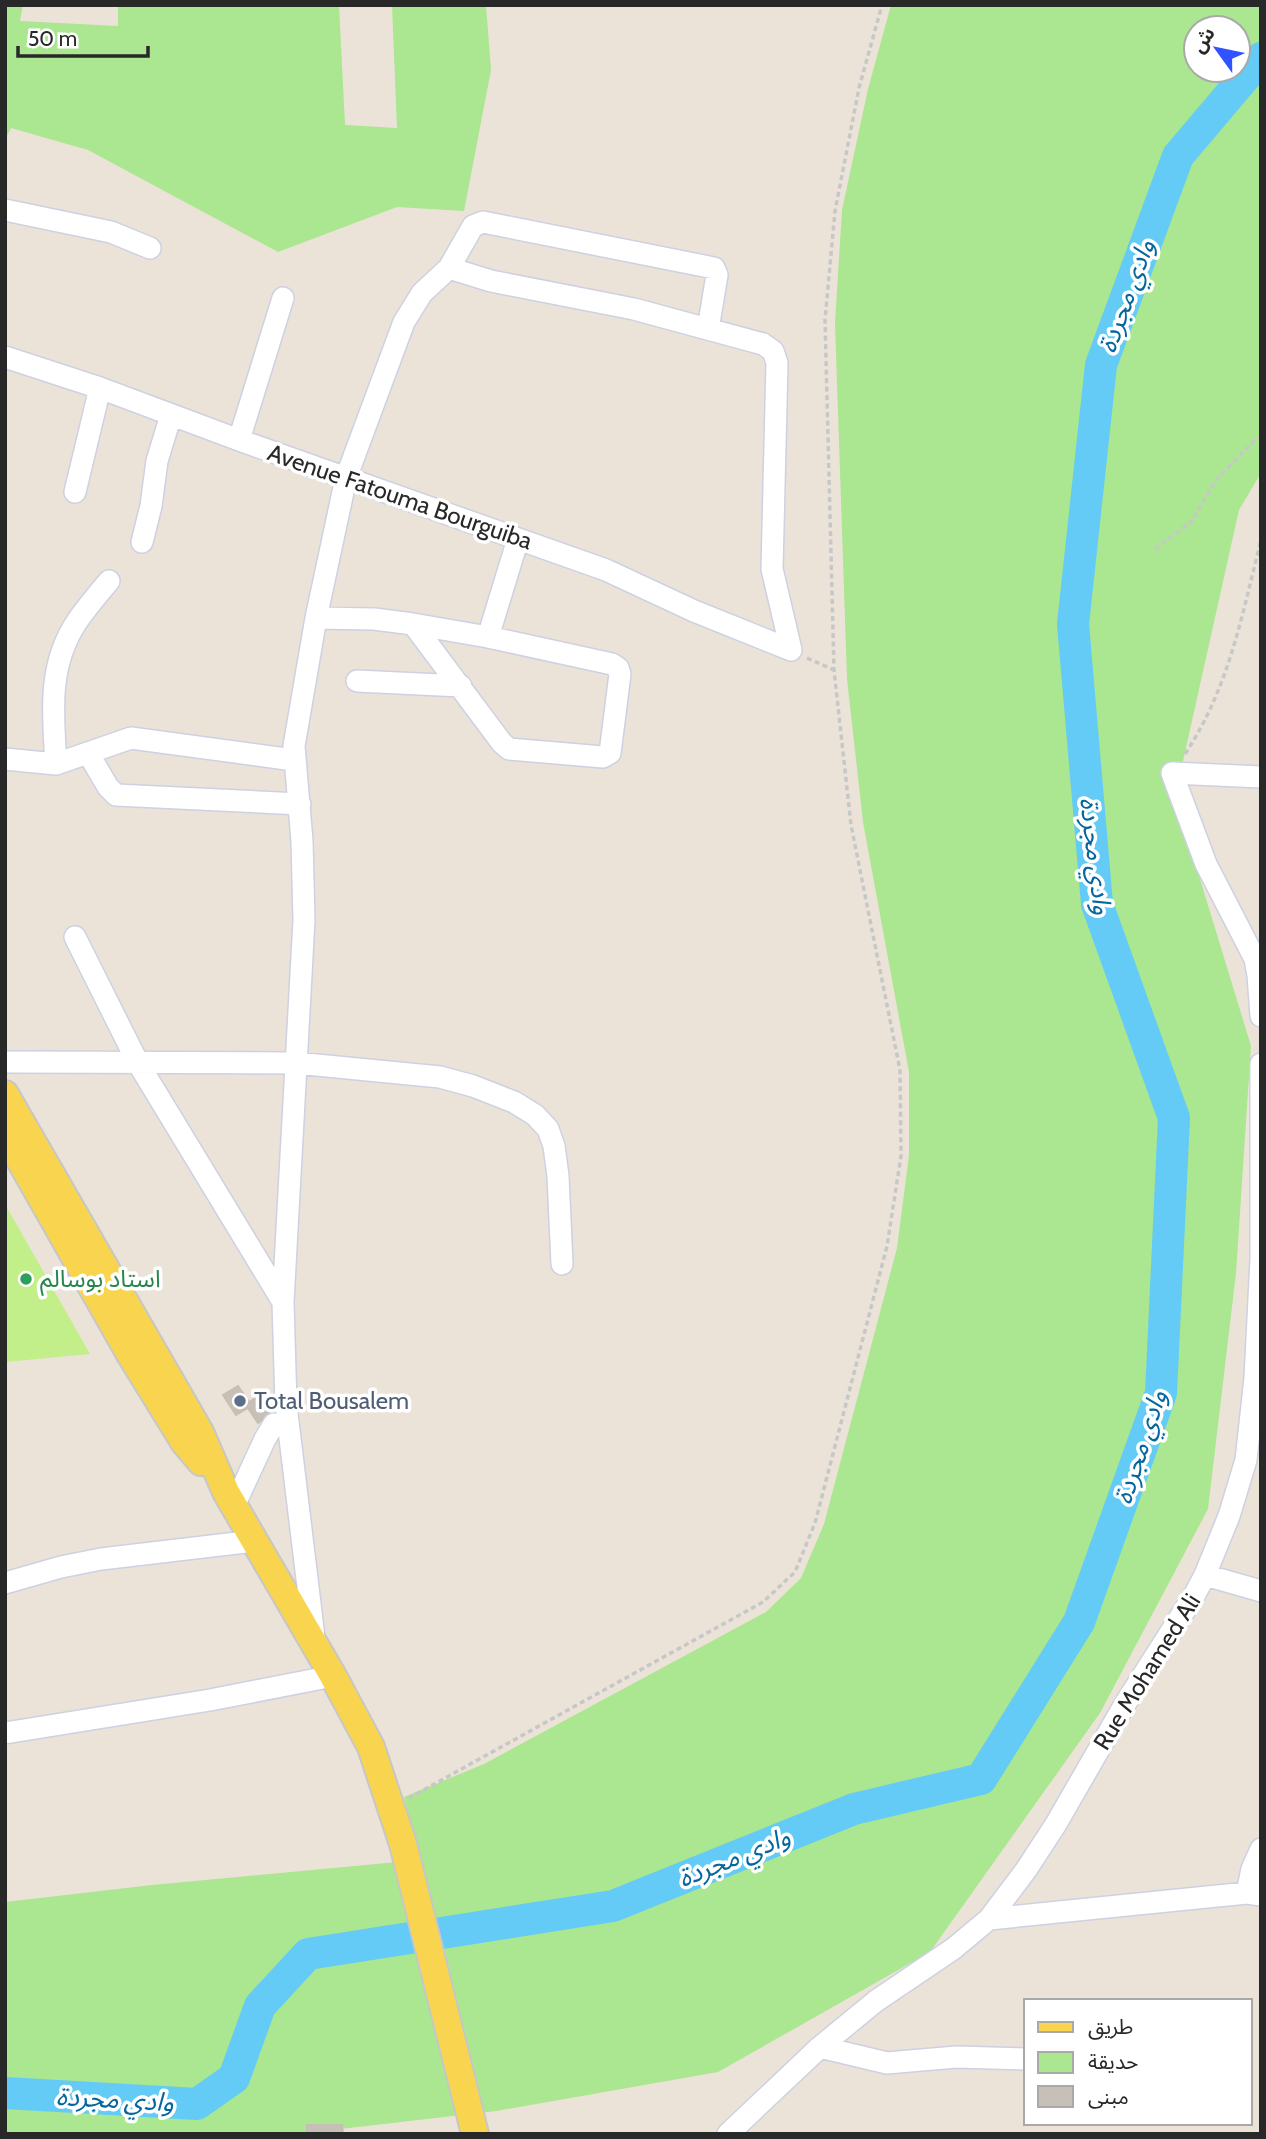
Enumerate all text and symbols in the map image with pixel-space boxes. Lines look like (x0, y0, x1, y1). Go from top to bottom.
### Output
scale bar (18, 14, 147, 58)
north arrow (1182, 14, 1252, 84)
text: ش (1186, 23, 1220, 57)
text: 50 m (28, 26, 77, 51)
water label: وادي مجردة (1091, 235, 1165, 358)
street label: Avenue Fatouma Bourguiba (264, 438, 537, 556)
water label: وادي مجردة (1069, 796, 1119, 917)
place label: استاد بوسالم (40, 1264, 161, 1296)
marker: استاد بوسالم (18, 1271, 34, 1287)
place label: Total Bousalem (254, 1386, 409, 1415)
water label: وادي مجردة (1107, 1386, 1177, 1509)
marker: Total Bousalem (232, 1393, 248, 1409)
street label: Rue Mohamed Ali (1087, 1588, 1206, 1755)
water label: وادي مجردة (673, 1820, 797, 1898)
legend (1024, 1999, 1252, 2125)
text: طريق (1088, 2014, 1133, 2040)
text: حديقة (1088, 2049, 1138, 2074)
water label: وادي مجردة (55, 2080, 175, 2122)
text: مبنى (1088, 2084, 1129, 2109)

